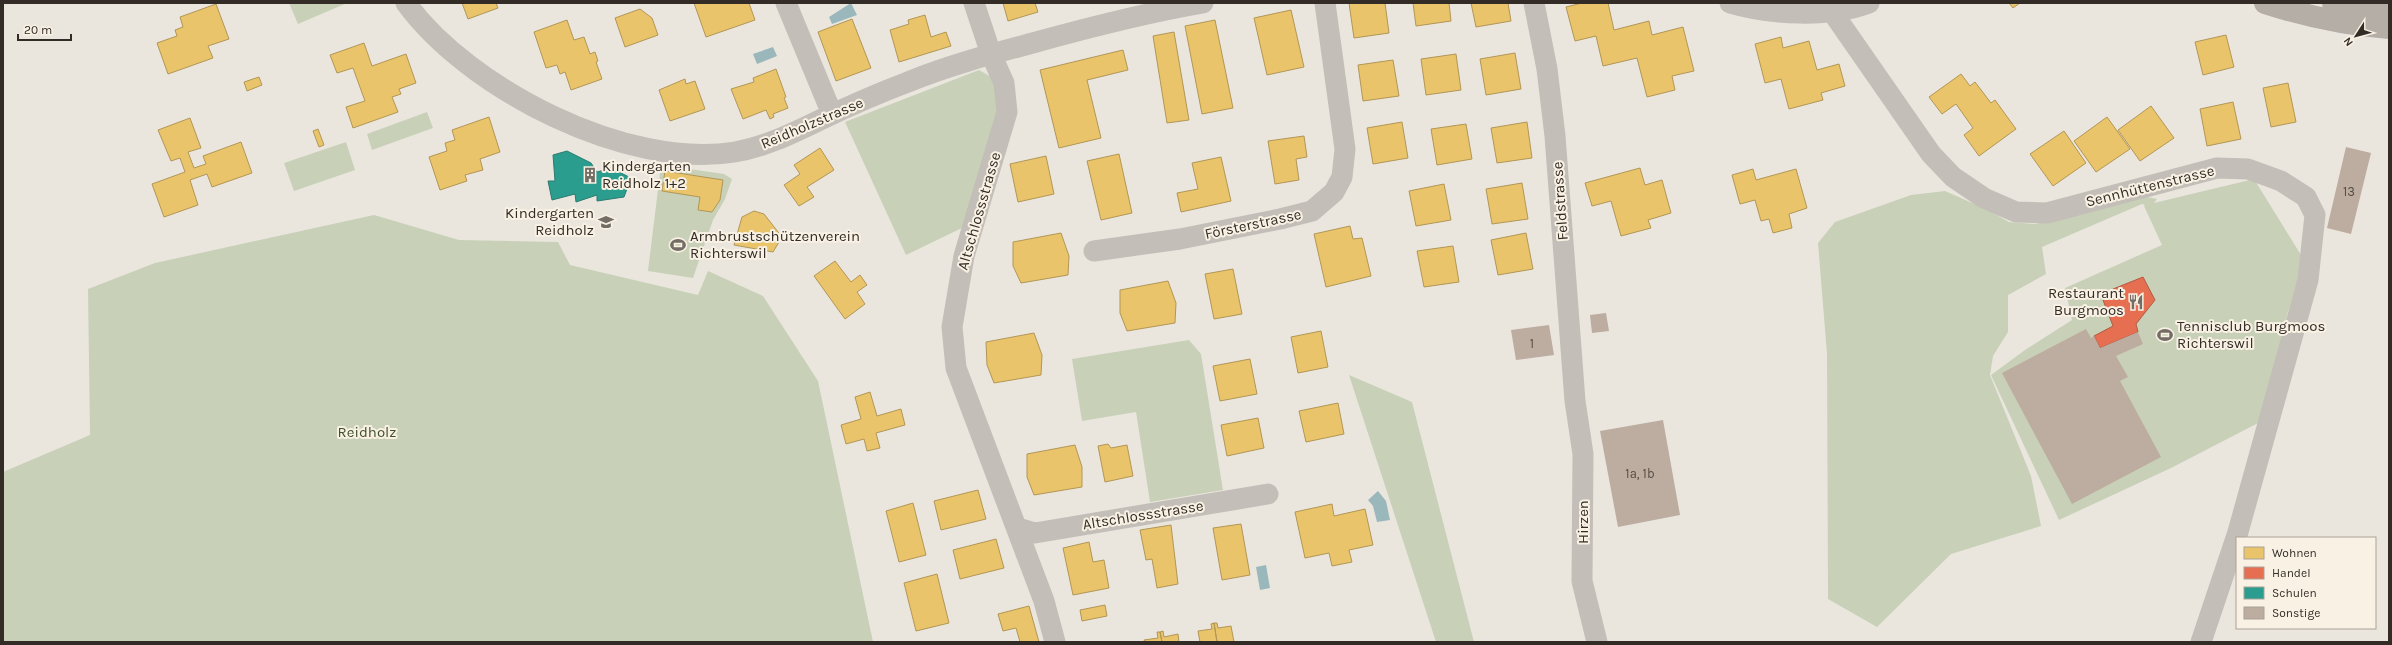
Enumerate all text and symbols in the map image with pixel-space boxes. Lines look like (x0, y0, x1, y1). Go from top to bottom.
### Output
scale bar (18, 16, 71, 42)
north arrow (2336, 16, 2376, 56)
text: 20 m (24, 23, 52, 37)
text: N (2341, 35, 2356, 49)
street label: Reidholzstrasse (758, 93, 866, 153)
street label: Altschlossstrasse (954, 150, 1004, 272)
place label: Kindergarten Reidholz 1+2 (602, 157, 691, 192)
street label: Feldstrasse (1548, 161, 1572, 241)
street label: Sennhüttenstrasse (2084, 161, 2216, 211)
building icon: Kindergarten Reidholz 1+2 (581, 166, 599, 184)
house number: 13 (2343, 184, 2355, 199)
place label: Kindergarten Reidholz (505, 204, 594, 239)
street label: Försterstrasse (1203, 205, 1303, 243)
school or university icon: Kindergarten Reidholz (597, 213, 615, 231)
place label: Armbrustschützenverein Richterswil (690, 227, 860, 262)
sports icon: Armbrustschützenverein Richterswil (669, 236, 687, 254)
place label: Restaurant Burgmoos (2048, 284, 2124, 319)
restaurant icon: Restaurant Burgmoos (2127, 293, 2145, 311)
place label: Tennisclub Burgmoos Richterswil (2177, 317, 2325, 352)
sports icon: Tennisclub Burgmoos Richterswil (2156, 326, 2174, 344)
house number: 1 (1530, 336, 1534, 351)
park label: Reidholz (338, 423, 396, 441)
house number: 1a, 1b (1625, 466, 1655, 481)
street label: Altschlossstrasse (1081, 497, 1205, 533)
street label: Hirzen (1574, 500, 1592, 544)
legend (2236, 537, 2376, 629)
text: Wohnen (2272, 546, 2317, 560)
text: Handel (2272, 566, 2311, 580)
text: Schulen (2272, 586, 2317, 600)
text: Sonstige (2272, 606, 2320, 620)

